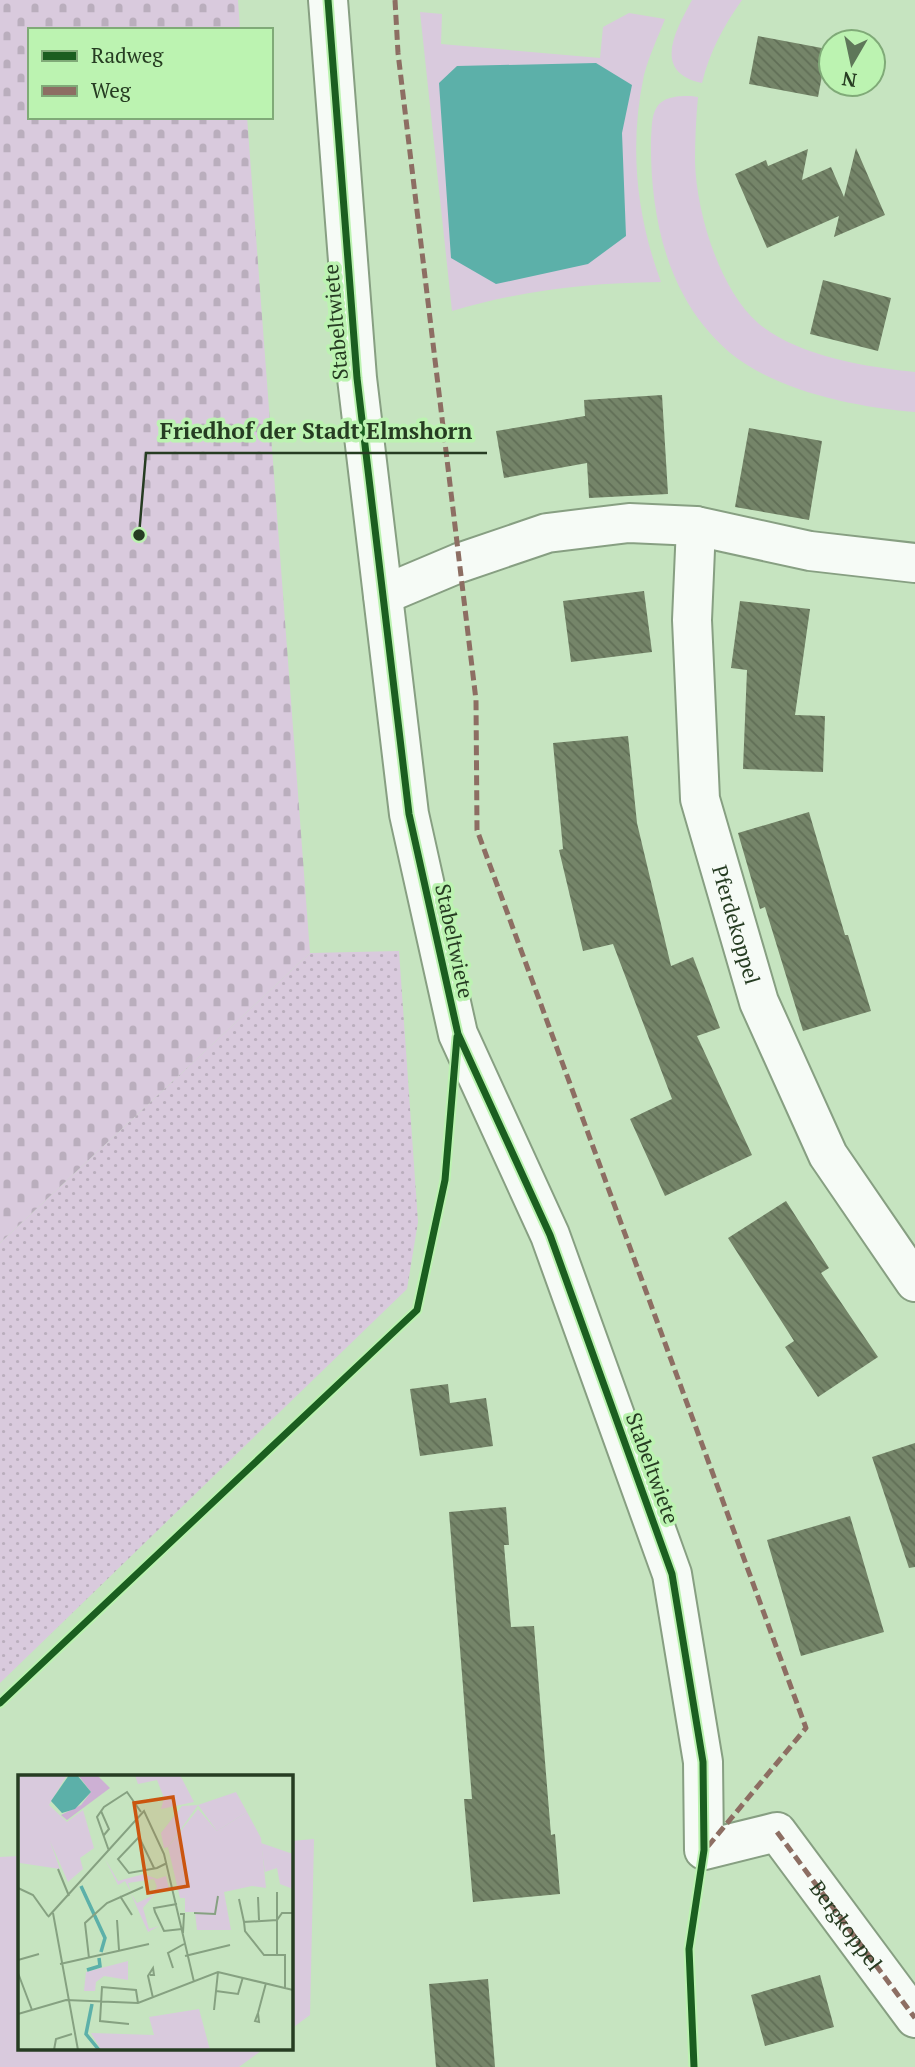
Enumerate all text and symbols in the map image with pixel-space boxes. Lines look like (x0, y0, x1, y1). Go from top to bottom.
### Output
legend (28, 28, 273, 119)
north arrow (817, 28, 887, 98)
text: Radweg (91, 41, 164, 69)
text: N (840, 67, 858, 94)
text: Weg (91, 76, 132, 104)
street label: Stabeltwiete (316, 263, 354, 381)
callout: Friedhof der Stadt Elmshorn (146, 409, 487, 453)
text: Friedhof der Stadt Elmshorn (160, 415, 472, 446)
street label: Pferdekoppel (706, 862, 767, 988)
street label: Stabeltwiete (429, 881, 481, 1001)
street label: Stabeltwiete (620, 1409, 686, 1527)
inset map (18, 1775, 292, 2050)
street label: Bergkoppel (804, 1875, 889, 1976)

